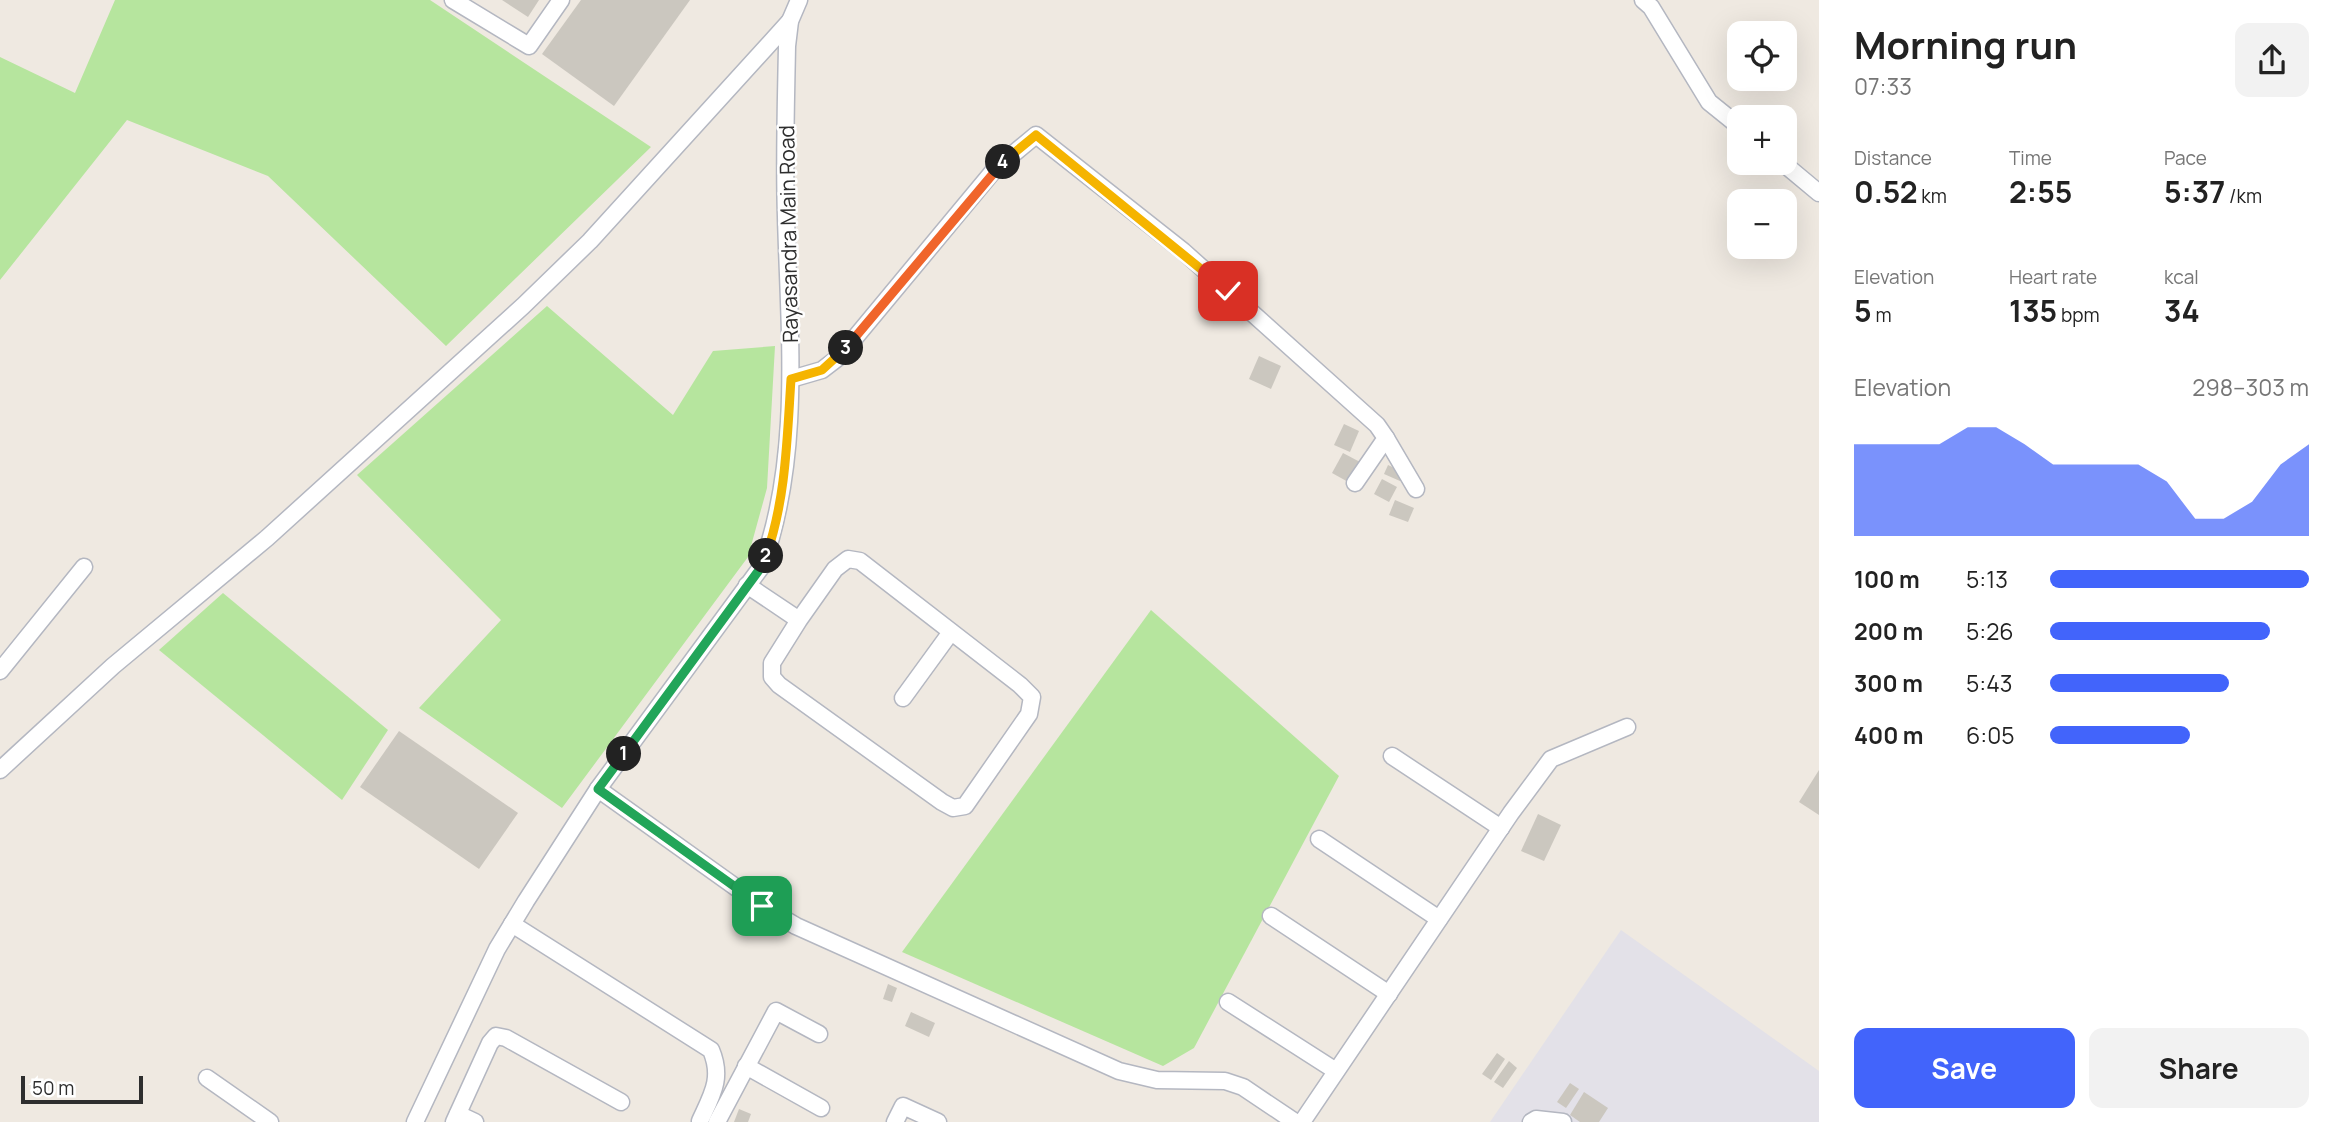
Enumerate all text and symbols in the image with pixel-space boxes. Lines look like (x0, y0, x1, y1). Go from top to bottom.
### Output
text: Morning run (1854, 18, 2077, 70)
map controls (1727, 21, 1797, 259)
button: locate (1727, 21, 1797, 91)
button: share (2235, 23, 2309, 97)
text: 07:33 (1854, 70, 1912, 102)
button: + (1727, 105, 1797, 175)
street label: Rayasandra Main Road (772, 125, 804, 343)
pin: 4 (986, 144, 1020, 180)
text: Distance (1854, 145, 1932, 171)
text: Time (2009, 145, 2052, 171)
text: Pace (2164, 145, 2207, 171)
text: 4 (997, 148, 1008, 174)
text: 0.52 (1854, 171, 1918, 212)
text: 2:55 (2009, 171, 2072, 212)
text: 5:37 (2164, 171, 2225, 212)
text: km (1918, 183, 1947, 209)
text: /km (2225, 183, 2262, 209)
button: − (1727, 189, 1797, 259)
pin (1198, 261, 1258, 321)
text: Elevation (1854, 264, 1934, 290)
text: Heart rate (2009, 264, 2097, 290)
text: kcal (2164, 264, 2199, 290)
icon: check (1209, 272, 1247, 310)
text: 5 (1854, 290, 1872, 331)
text: 135 (2009, 290, 2057, 331)
text: 34 (2164, 290, 2200, 331)
text: m (1872, 302, 1892, 328)
text: bpm (2057, 302, 2100, 328)
pin: 3 (828, 330, 864, 366)
text: 3 (840, 334, 851, 360)
text: Elevation (1854, 371, 1951, 403)
text: 298–303 m (2192, 371, 2309, 403)
pin: 2 (748, 538, 784, 574)
text: 2 (760, 542, 771, 568)
text: 100 m (1854, 563, 1920, 595)
text: 5:13 (1966, 563, 2008, 595)
text: 200 m (1854, 615, 1923, 647)
text: 5:26 (1966, 615, 2014, 647)
text: 300 m (1854, 667, 1923, 699)
text: 5:43 (1966, 667, 2012, 699)
text: 400 m (1854, 719, 1924, 751)
text: 6:05 (1966, 719, 2014, 751)
pin: 1 (606, 736, 642, 772)
text: 1 (619, 740, 628, 766)
pin (732, 876, 792, 936)
icon: arrive (743, 887, 781, 925)
button: Save (1854, 1028, 2075, 1108)
button: Share (2089, 1028, 2309, 1108)
scale bar (21, 1073, 144, 1105)
text: 50 m (32, 1075, 74, 1101)

